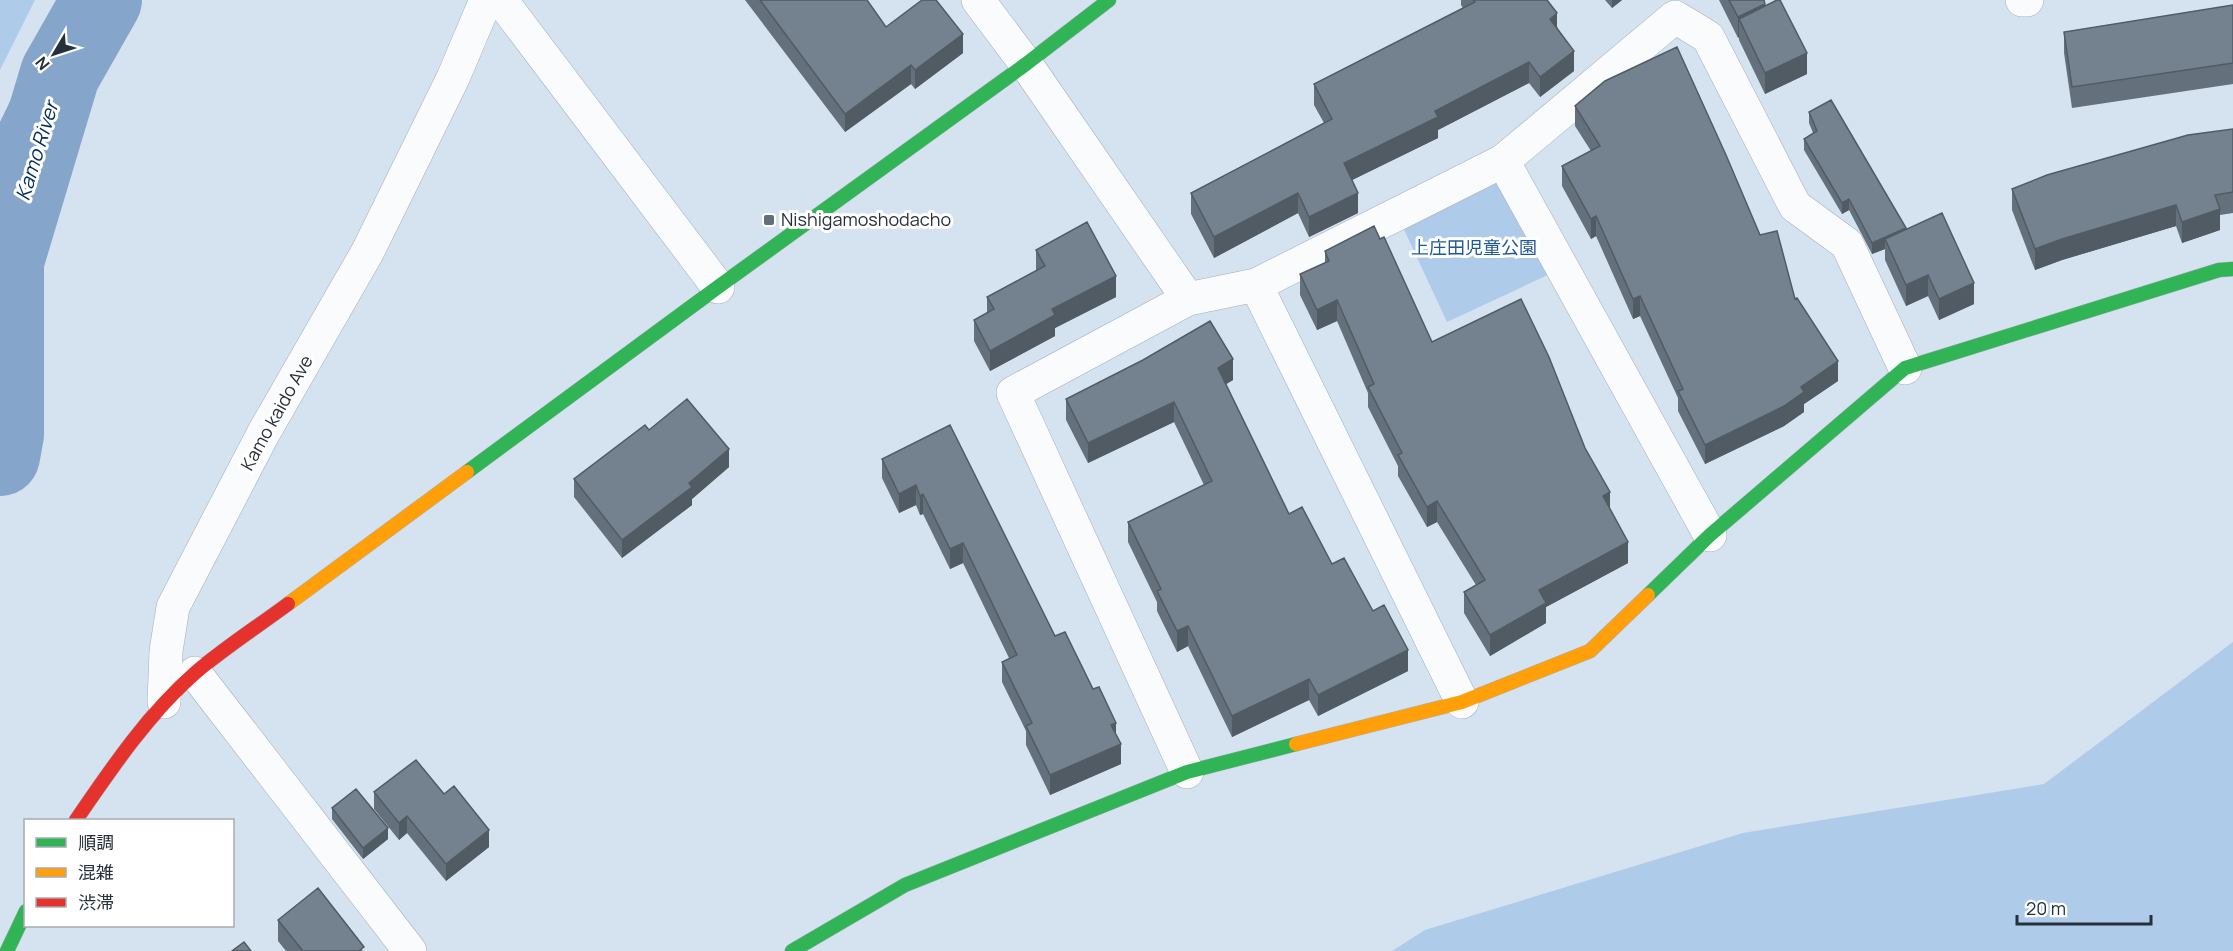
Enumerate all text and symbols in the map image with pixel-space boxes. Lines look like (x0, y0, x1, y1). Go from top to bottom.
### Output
north arrow (24, 24, 84, 84)
text: N (30, 52, 55, 75)
water label: Kamo River (9, 96, 65, 203)
place label: Nishigamoshodacho (781, 207, 951, 231)
marker: Nishigamoshodacho (762, 213, 776, 227)
park label: 上庄田児童公園 (1411, 235, 1537, 259)
street label: Kamo kaido Ave (235, 351, 318, 474)
legend (24, 819, 234, 927)
text: 順調 (78, 830, 114, 854)
text: 混雑 (78, 860, 114, 884)
scale bar (2017, 888, 2150, 926)
text: 渋滞 (78, 890, 114, 914)
text: 20 m (2026, 896, 2066, 920)

